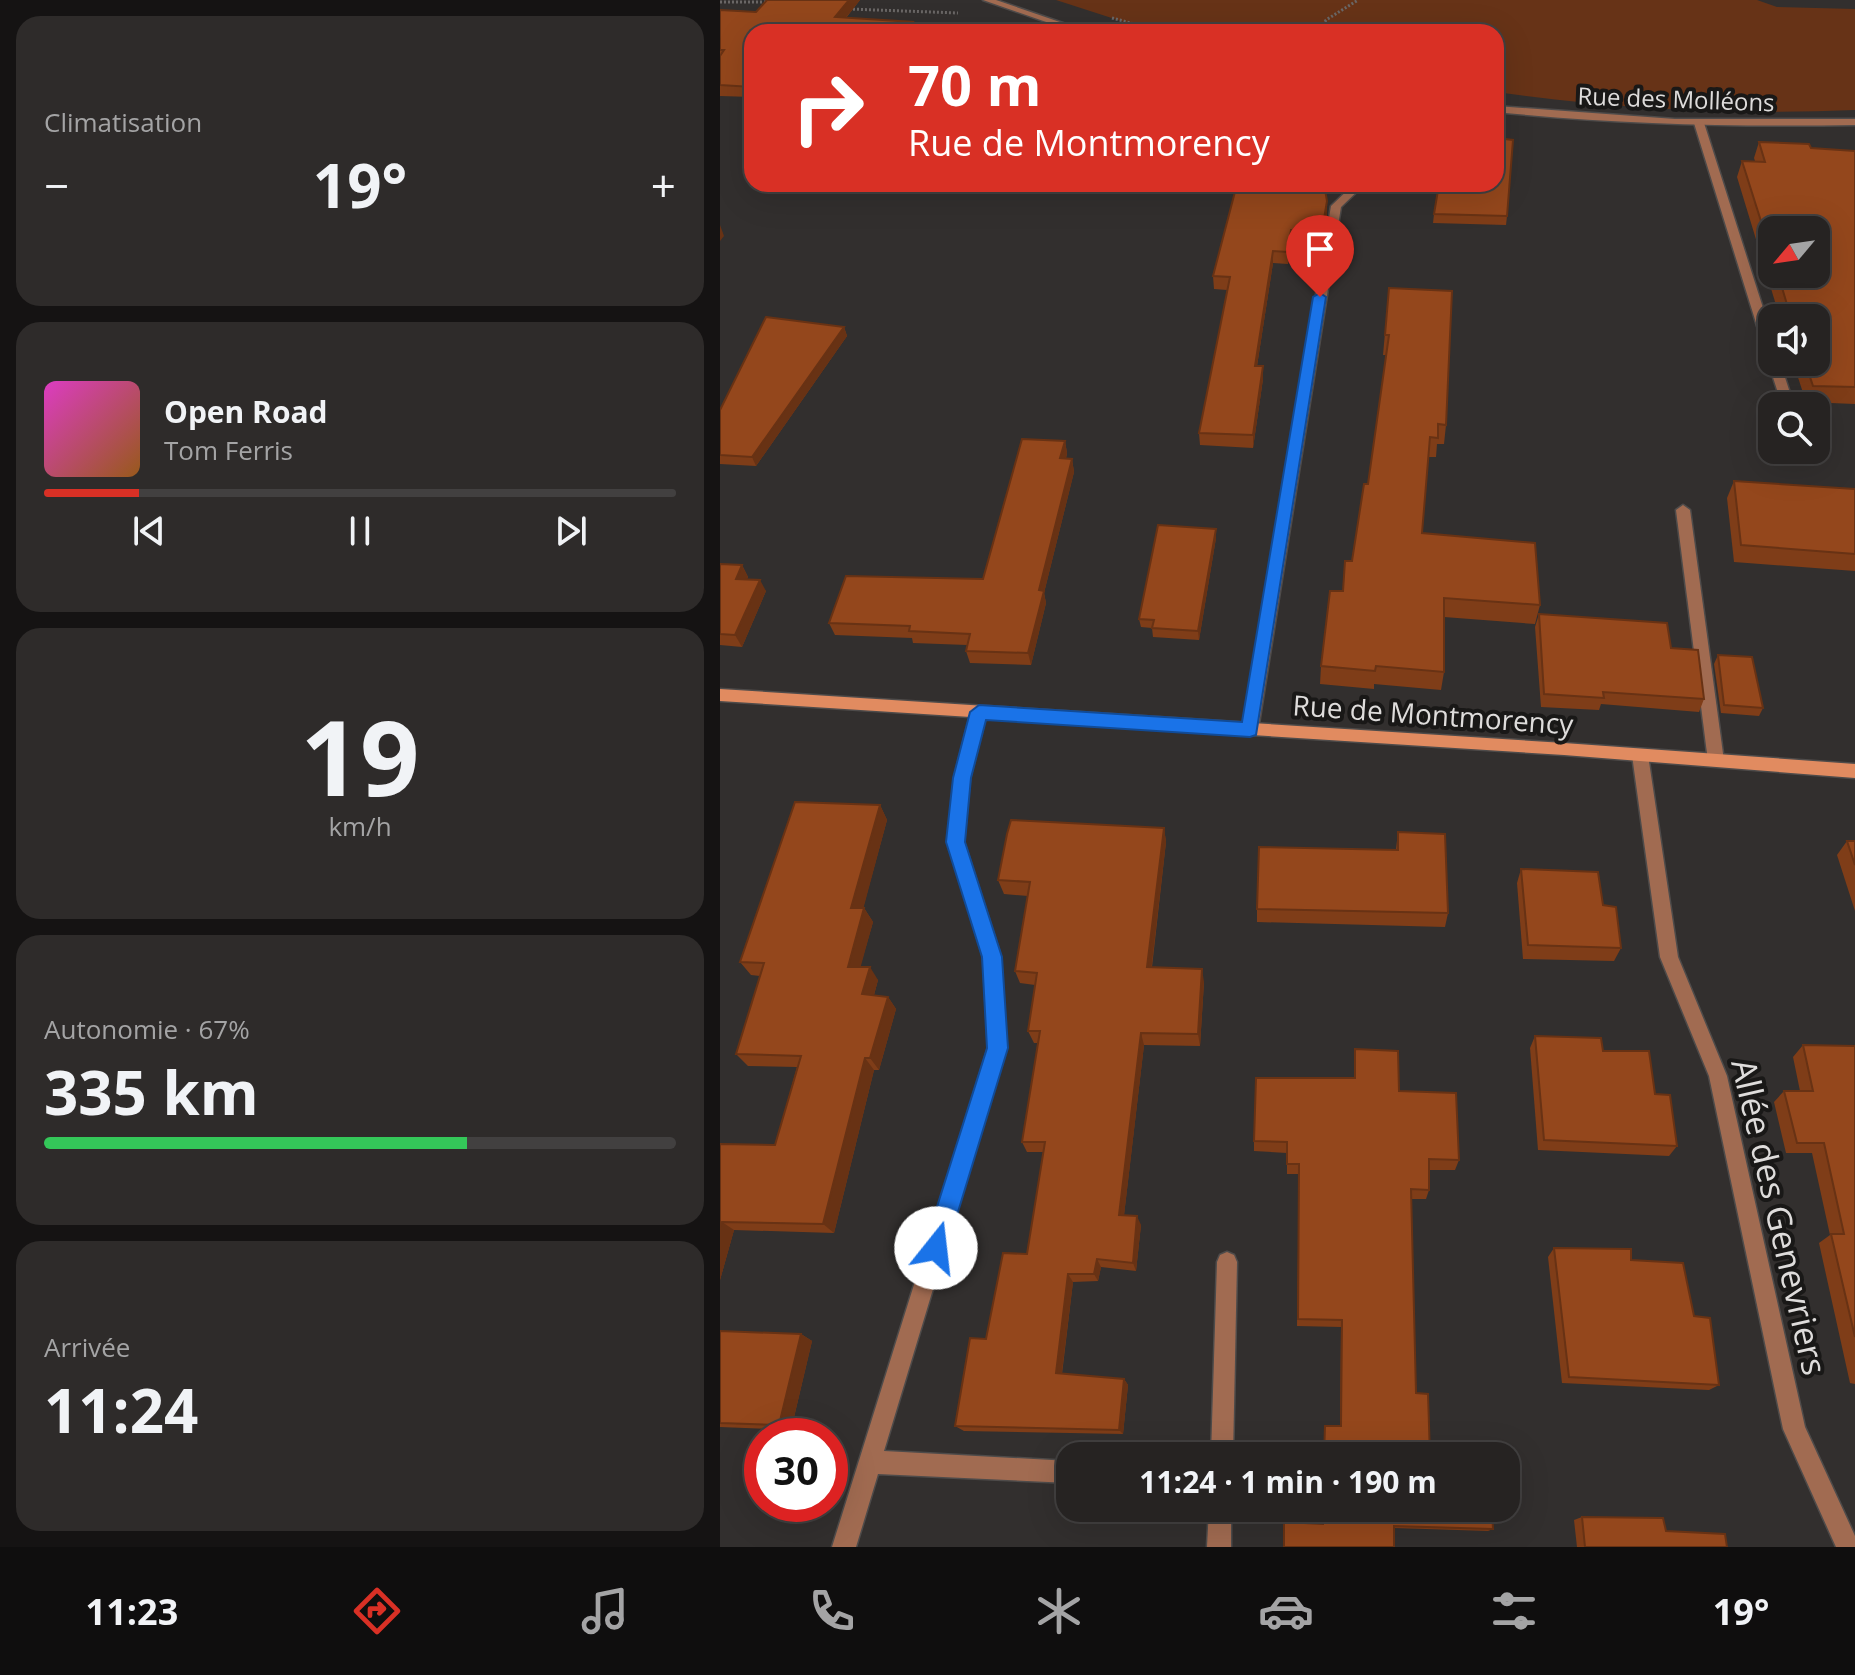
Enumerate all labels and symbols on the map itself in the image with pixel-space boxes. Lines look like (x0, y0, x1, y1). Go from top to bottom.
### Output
street label: Rue des Molléons (1577, 79, 1775, 118)
pin (1286, 215, 1354, 297)
north arrow (1758, 216, 1830, 288)
street label: Rue de Montmorency (1291, 685, 1576, 743)
street label: Allée des Genevriers (1721, 1054, 1839, 1379)
position arrow (894, 1206, 978, 1290)
speed limit sign: 30 (744, 1418, 848, 1522)

